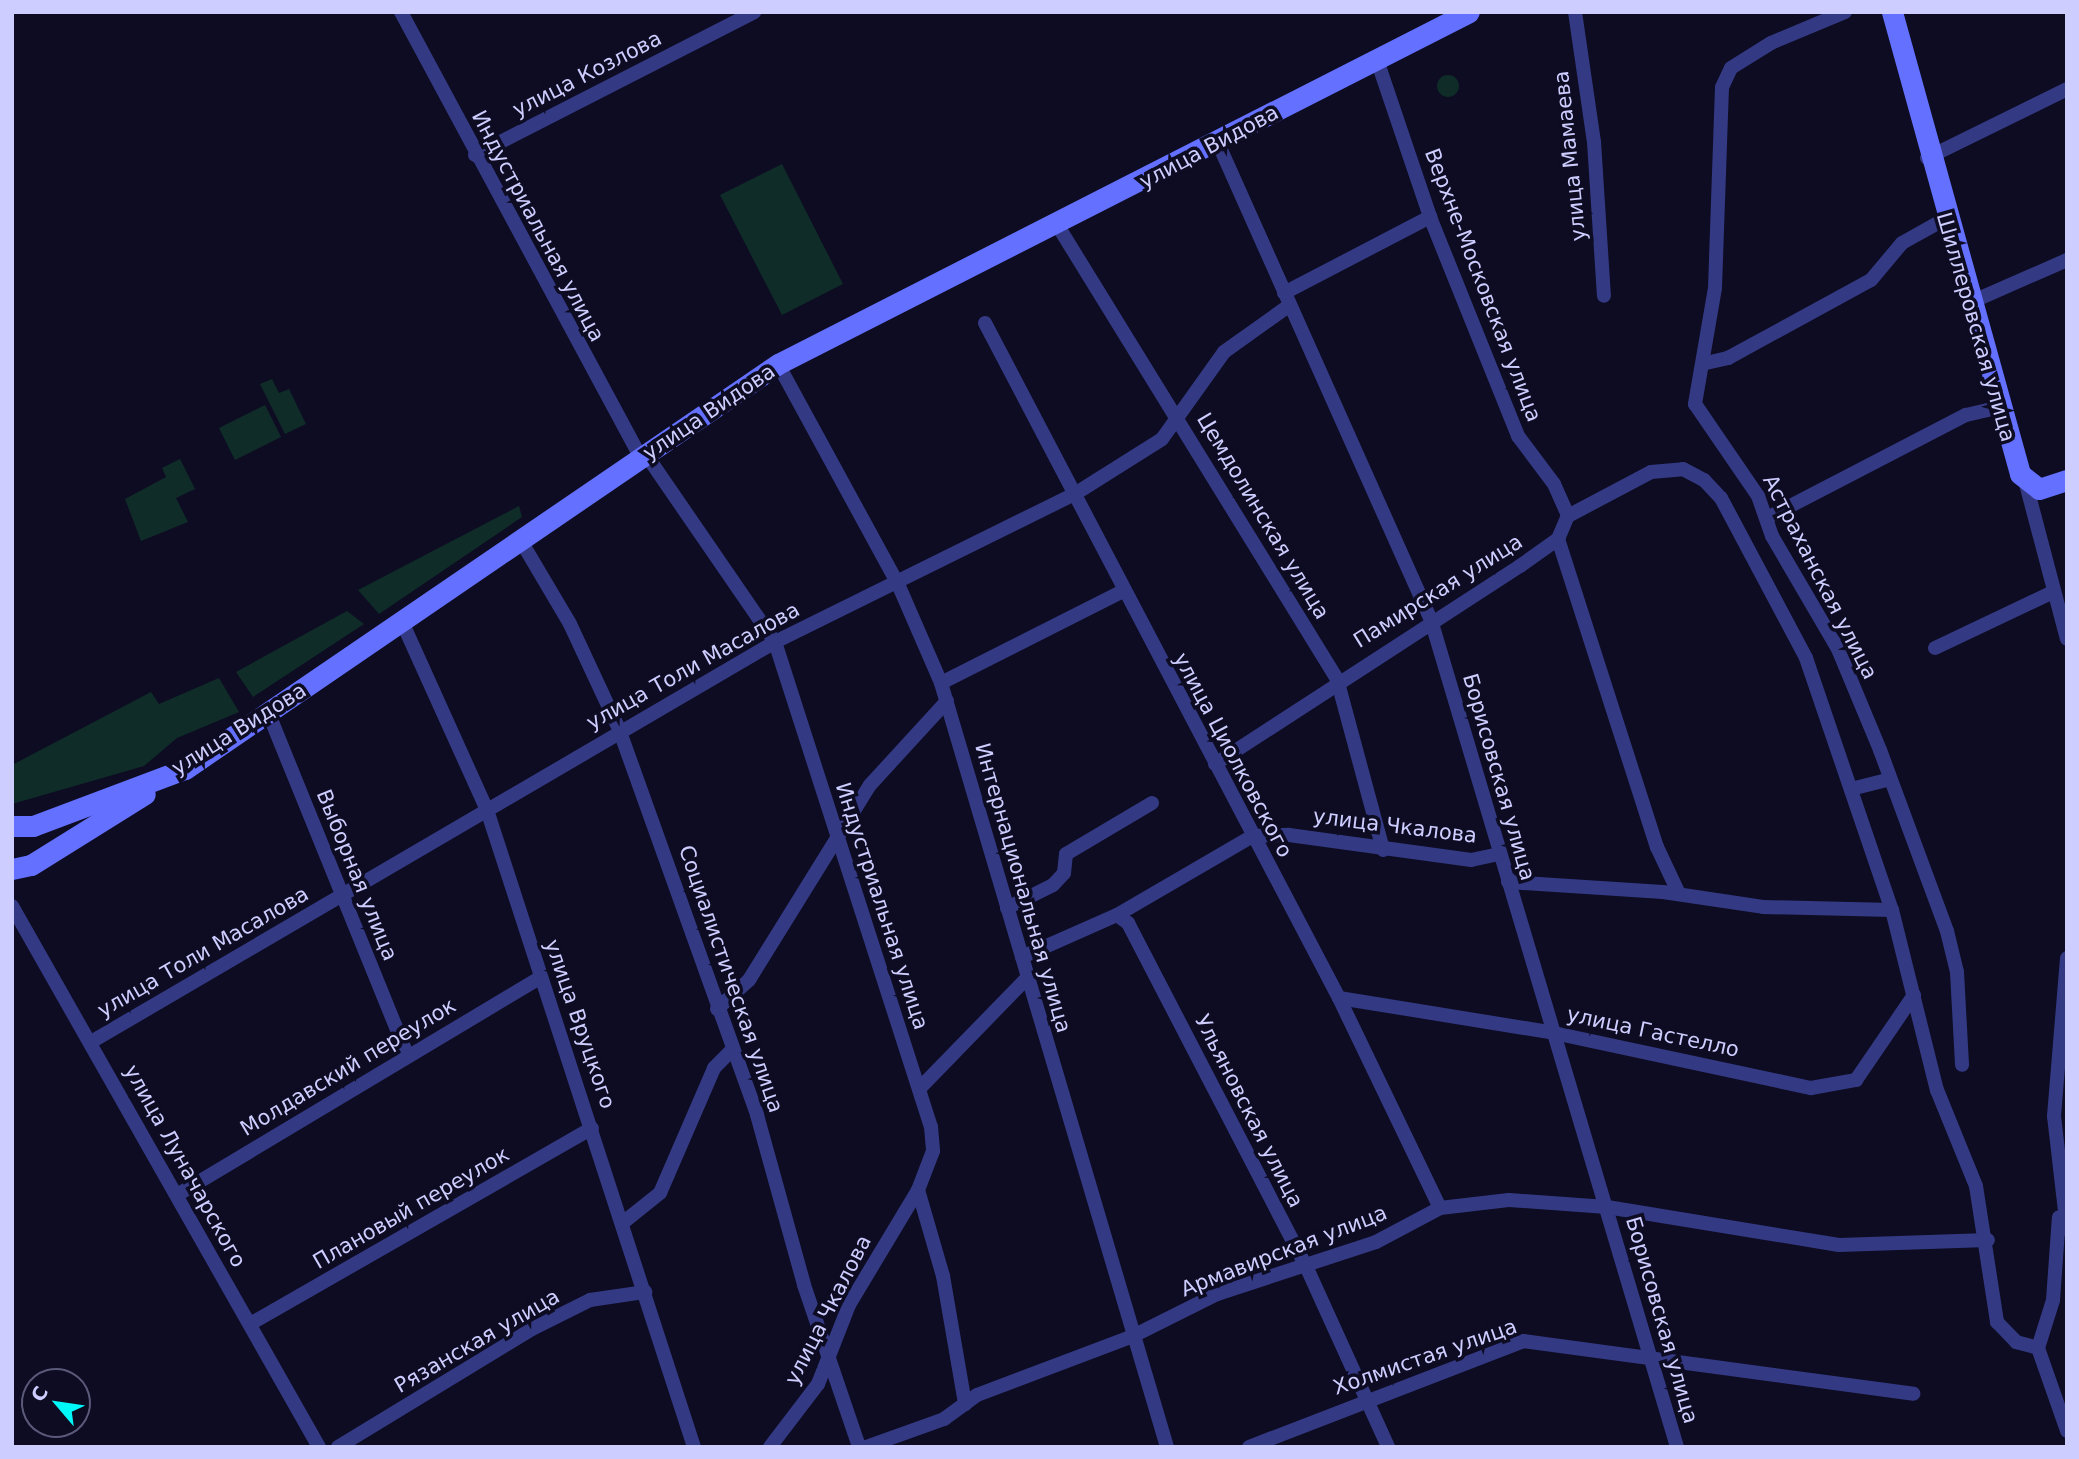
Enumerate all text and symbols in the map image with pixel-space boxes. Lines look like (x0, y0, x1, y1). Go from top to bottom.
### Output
street label: улица Козлова (508, 26, 666, 122)
street label: улица Мамаева (1549, 70, 1591, 242)
street label: улица Видова (1135, 100, 1283, 194)
street label: Индустриальная улица (466, 106, 610, 346)
street label: Верхне-Московская улица (1419, 145, 1547, 425)
street label: Шиллеровская улица (1931, 209, 2021, 445)
street label: улица Видова (638, 358, 780, 466)
street label: Цемдолинская улица (1191, 408, 1335, 624)
street label: Астраханская улица (1757, 470, 1883, 684)
street label: Памирская улица (1349, 529, 1527, 653)
street label: улица Толи Масалова (582, 597, 804, 735)
street label: улица Циолковского (1168, 648, 1298, 862)
street label: Борисовская улица (1457, 671, 1541, 883)
street label: улица Видова (167, 678, 311, 780)
street label: Интернациональная улица (970, 740, 1076, 1036)
street label: Индустриальная улица (830, 779, 934, 1033)
street label: Выборная улица (311, 786, 403, 964)
street label: улица Чкалова (1312, 803, 1478, 849)
street label: Социалистическая улица (673, 842, 789, 1116)
street label: улица Толи Масалова (93, 881, 313, 1023)
street label: улица Вруцкого (539, 936, 621, 1112)
street label: Молдавский переулок (236, 993, 460, 1141)
street label: улица Гастелло (1565, 1001, 1741, 1063)
street label: Ульяновская улица (1189, 1010, 1309, 1212)
street label: улица Луначарского (119, 1060, 251, 1272)
street label: Плановый переулок (308, 1142, 514, 1274)
street label: Армавирская улица (1177, 1200, 1391, 1302)
street label: Борисовская улица (1620, 1214, 1704, 1426)
street label: улица Чкалова (779, 1231, 877, 1389)
street label: Рязанская улица (390, 1284, 564, 1398)
street label: Холмистая улица (1330, 1314, 1520, 1400)
north arrow (21, 1368, 91, 1438)
text: С (26, 1382, 52, 1405)

